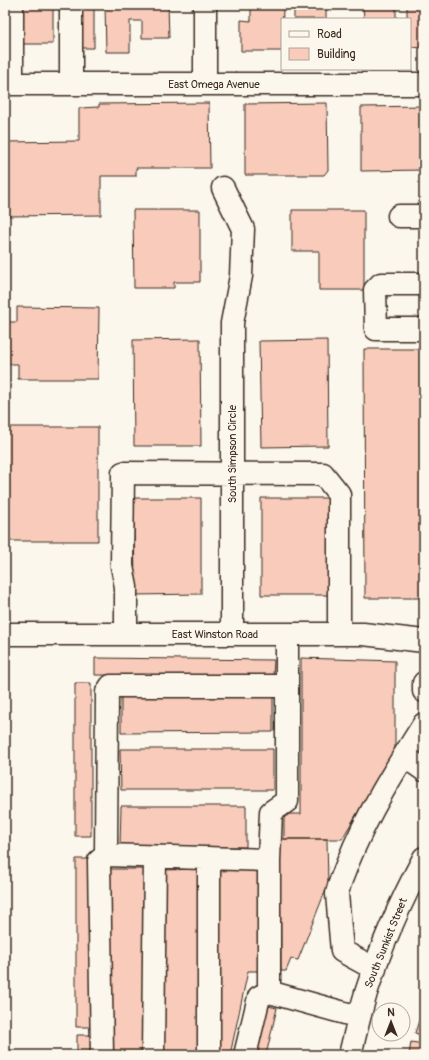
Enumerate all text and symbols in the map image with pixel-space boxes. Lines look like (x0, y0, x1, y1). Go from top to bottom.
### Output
legend (281, 18, 411, 70)
text: Road (317, 27, 342, 42)
text: Building (317, 47, 356, 62)
street label: East Omega Avenue (168, 78, 260, 91)
street label: South Simpson Circle (226, 404, 239, 503)
street label: East Winston Road (172, 628, 258, 641)
street label: South Sunkist Street (362, 895, 410, 990)
north arrow (371, 1002, 411, 1042)
text: N (387, 1006, 395, 1019)

